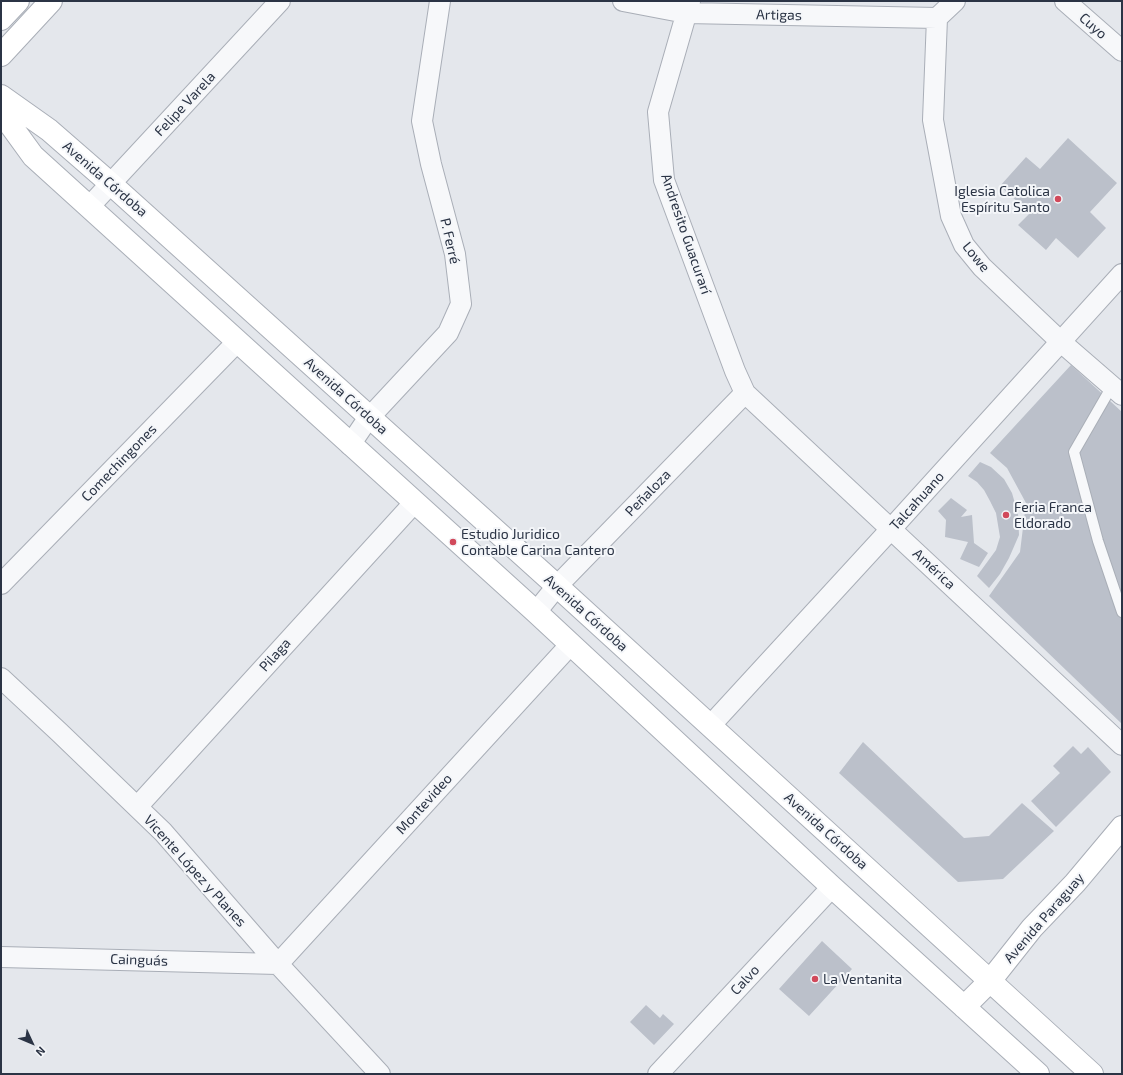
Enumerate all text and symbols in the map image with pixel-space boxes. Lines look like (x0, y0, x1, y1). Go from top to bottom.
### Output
street label: Artigas (756, 6, 802, 24)
street label: Cuyo (1076, 9, 1110, 43)
street label: Felipe Varela (151, 68, 219, 140)
street label: Avenida Córdoba (59, 138, 151, 220)
street label: Andresito Guacurarí (657, 171, 715, 297)
place label: Iglesia Catolica Espíritu Santo (954, 183, 1050, 216)
marker: Iglesia Catolica Espíritu Santo (1053, 194, 1063, 204)
street label: P. Ferré (437, 216, 463, 266)
street label: Lowe (959, 238, 993, 276)
street label: Avenida Córdoba (301, 354, 391, 438)
street label: Comechingones (78, 421, 160, 505)
street label: Peñaloza (622, 466, 674, 520)
street label: Talcahuano (886, 468, 948, 534)
place label: Feria Franca Eldorado (1014, 499, 1092, 532)
marker: Feria Franca Eldorado (1001, 510, 1011, 520)
place label: Estudio Juridico Contable Carina Cantero (461, 526, 615, 558)
marker: Estudio Juridico Contable Carina Cantero (448, 537, 458, 547)
street label: América (909, 545, 959, 593)
street label: Avenida Córdoba (541, 571, 631, 655)
street label: Pilaga (256, 635, 294, 675)
street label: Montevideo (392, 770, 456, 838)
street label: Avenida Córdoba (781, 789, 871, 873)
street label: Vicente López y Planes (140, 812, 250, 930)
street label: Avenida Paraguay (1000, 870, 1088, 966)
street label: Cainguás (110, 951, 168, 969)
street label: Calvo (727, 962, 763, 998)
place label: La Ventanita (823, 971, 902, 987)
marker: La Ventanita (810, 974, 820, 984)
north arrow (12, 1023, 52, 1063)
text: N (34, 1044, 48, 1059)

